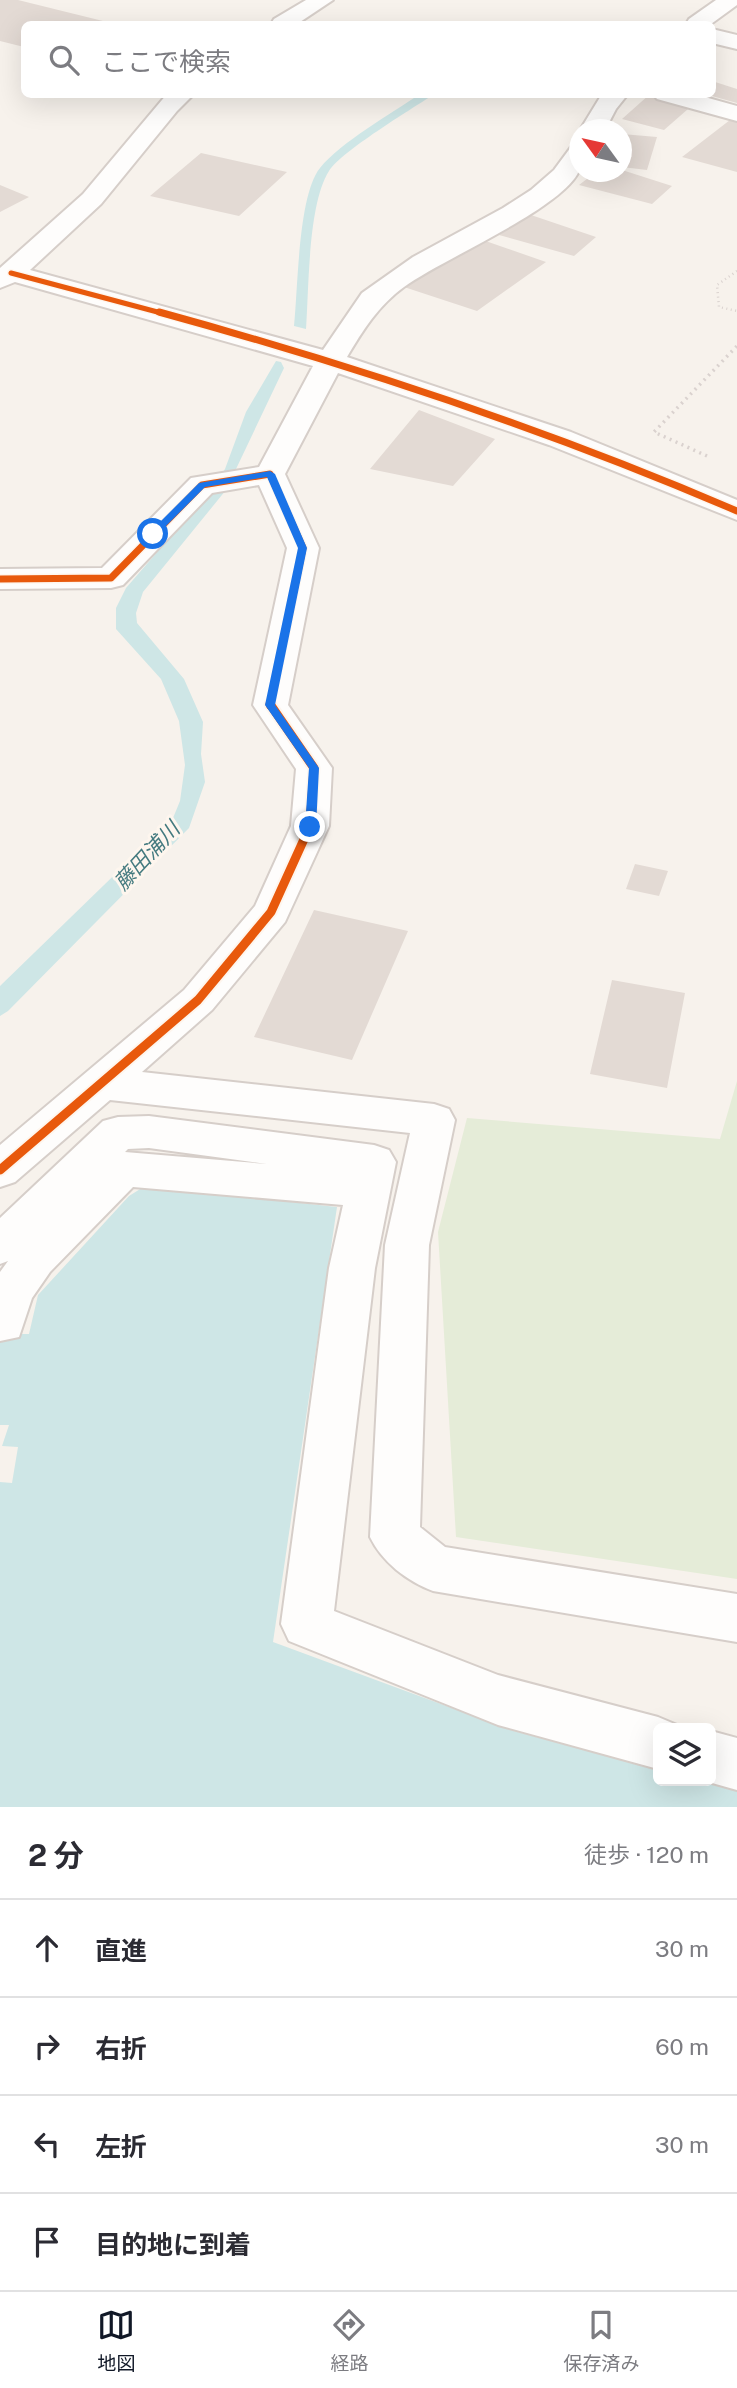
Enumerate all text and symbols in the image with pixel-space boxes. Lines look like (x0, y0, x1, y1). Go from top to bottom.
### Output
search box (21, 21, 716, 98)
icon: search (45, 41, 83, 79)
text: ここで検索 (101, 46, 231, 77)
north arrow (569, 119, 632, 182)
route start (137, 518, 168, 549)
route end (294, 811, 325, 842)
water label: 藤田浦川 (109, 815, 186, 895)
map controls (653, 1723, 716, 1786)
button: layers (653, 1723, 716, 1786)
text: 2 分 (28, 1837, 84, 1873)
text: 徒歩 · 120 m (584, 1841, 709, 1868)
icon: ahead (28, 1929, 66, 1967)
text: 直進 (95, 1935, 147, 1966)
text: 30 m (655, 1935, 709, 1962)
icon: right (28, 2027, 66, 2065)
text: 右折 (95, 2033, 147, 2064)
text: 60 m (655, 2033, 709, 2060)
icon: left (28, 2125, 66, 2163)
text: 左折 (95, 2131, 147, 2162)
text: 30 m (655, 2131, 709, 2158)
icon: arrive (28, 2223, 66, 2261)
text: 目的地に到着 (95, 2229, 251, 2260)
tab: 地図 (97, 2306, 136, 2375)
tab: 経路 (330, 2306, 369, 2375)
tab: 保存済み (563, 2306, 640, 2375)

